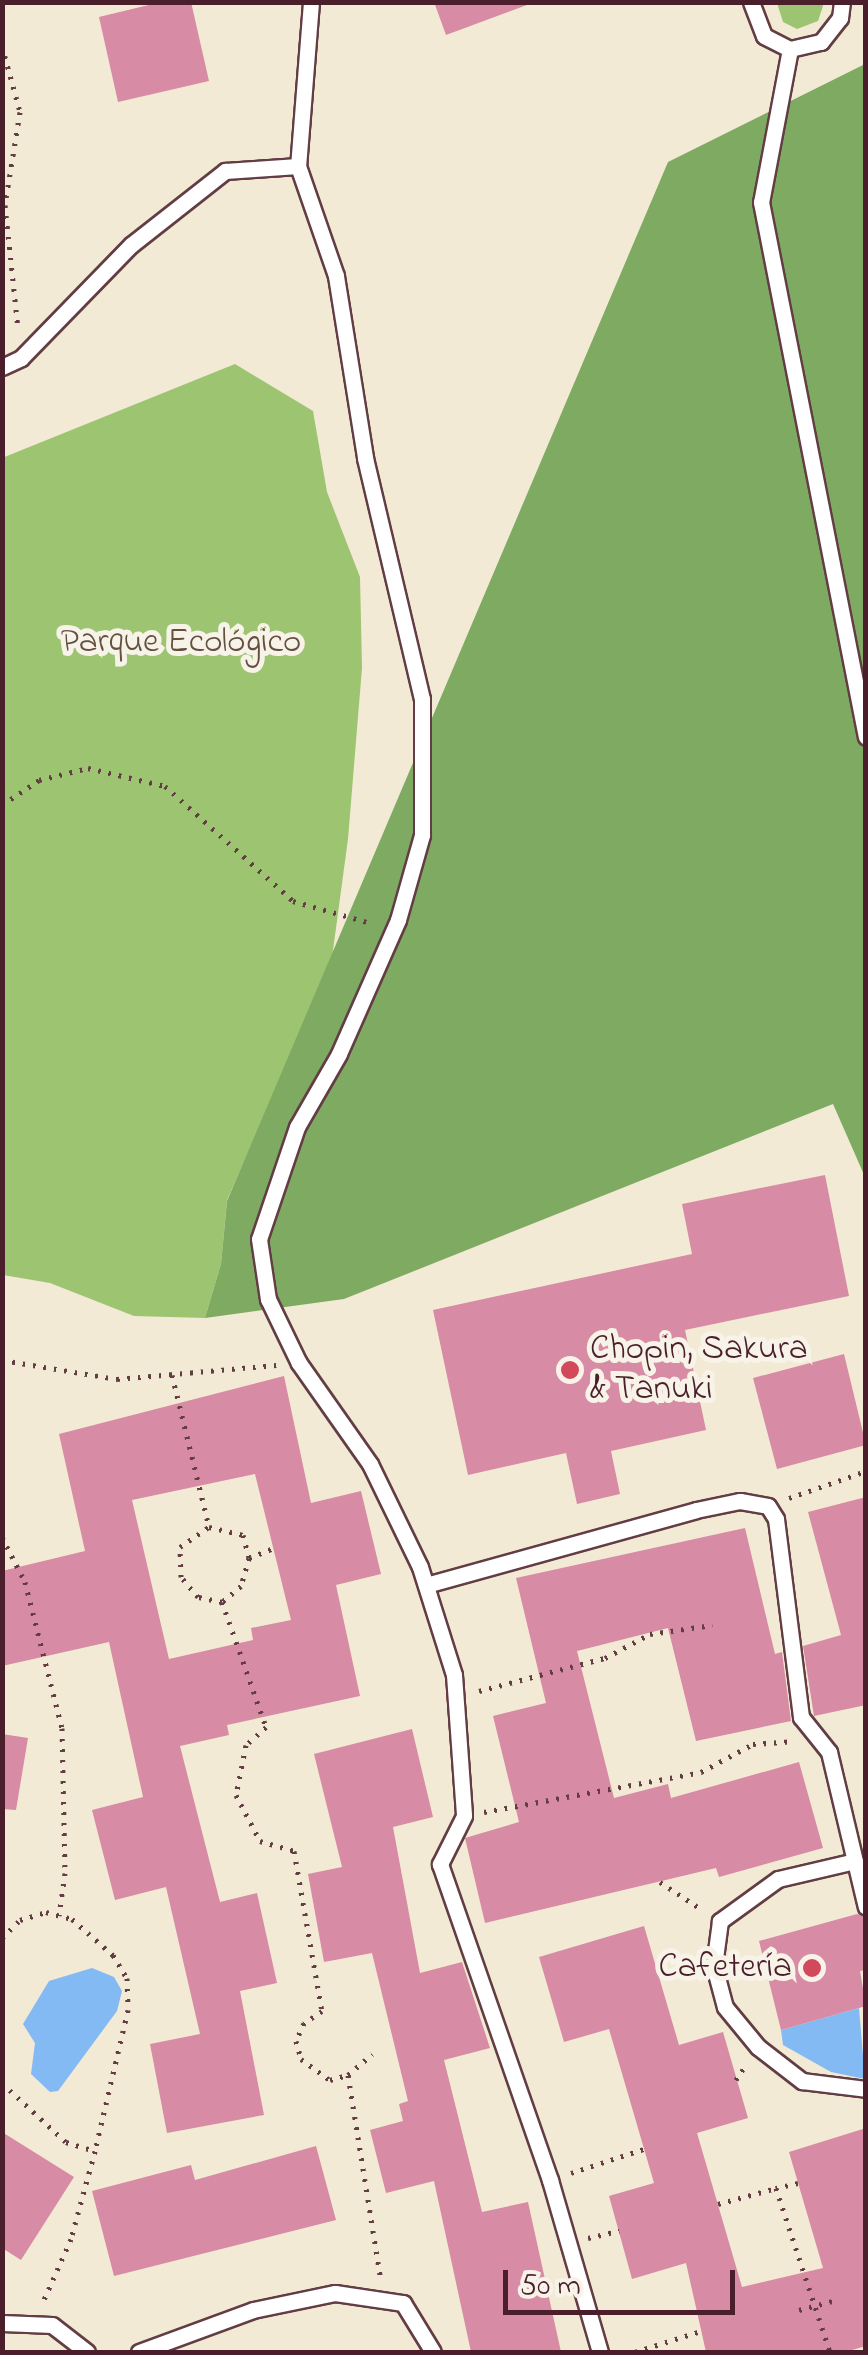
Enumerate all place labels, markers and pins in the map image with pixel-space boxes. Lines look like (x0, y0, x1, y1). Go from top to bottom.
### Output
place label: Chopin, Sakura & Tanuki (590, 1329, 808, 1411)
marker: Chopin, Sakura & Tanuki (559, 1359, 581, 1381)
place label: Cafetería (658, 1947, 792, 1989)
marker: Cafetería (801, 1957, 823, 1979)

